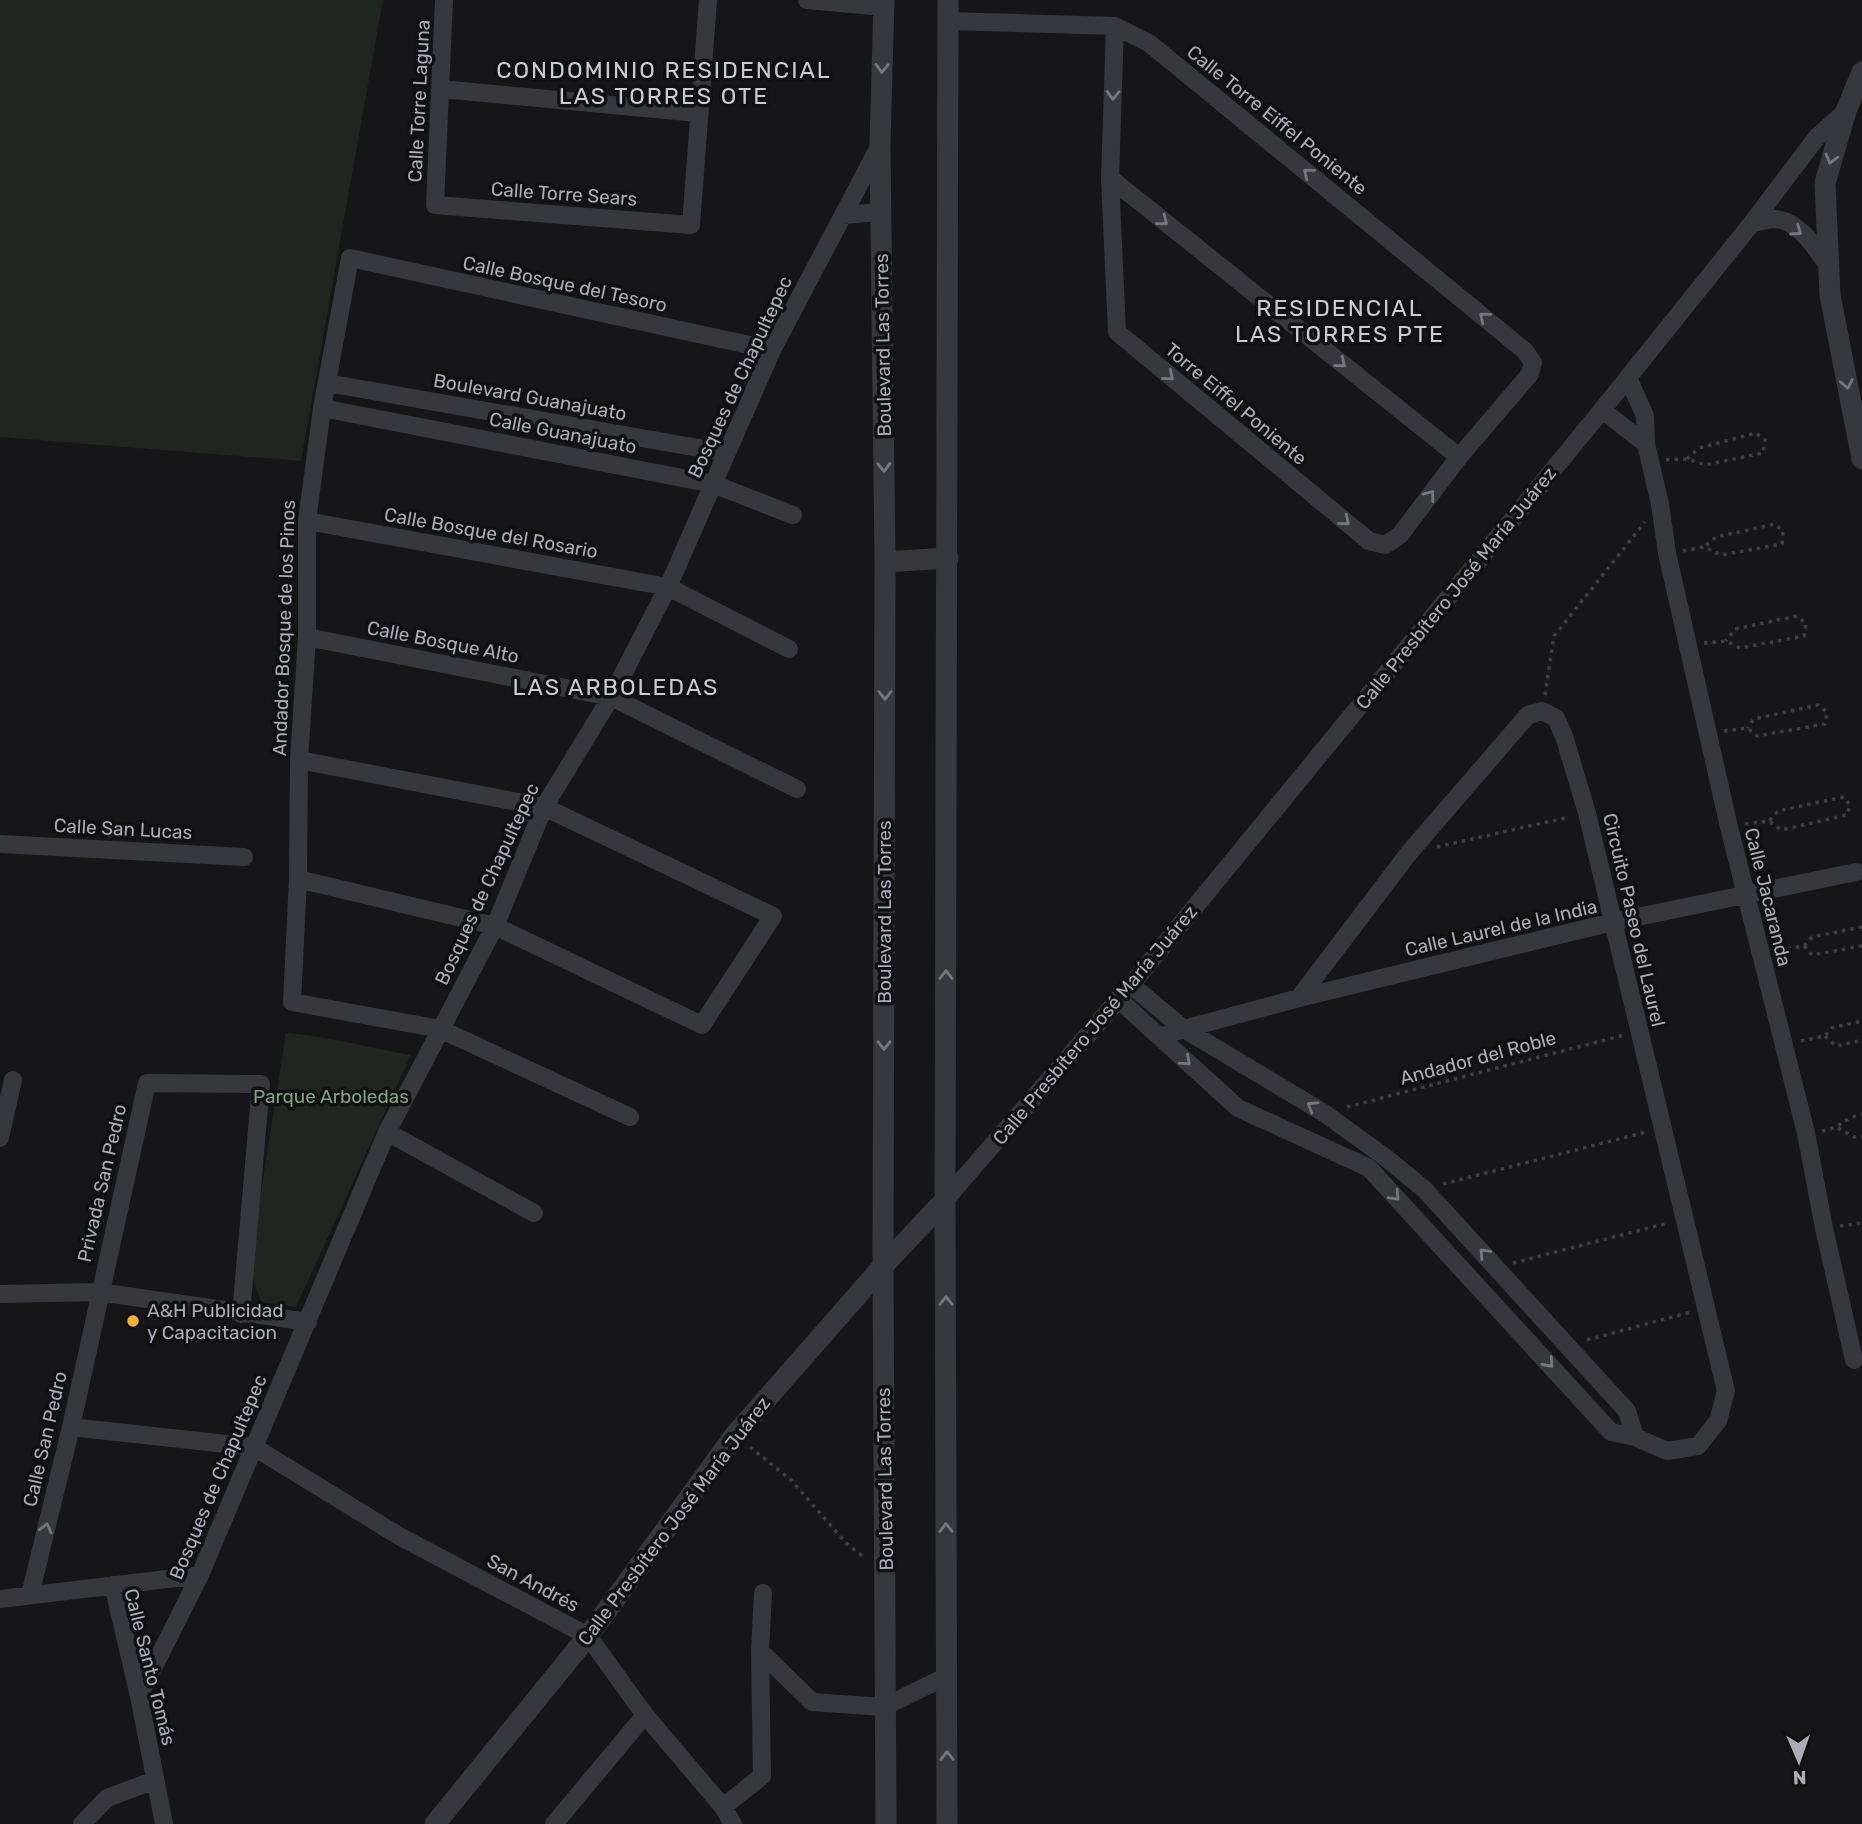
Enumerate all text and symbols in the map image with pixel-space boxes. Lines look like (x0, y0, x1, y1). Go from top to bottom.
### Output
street label: Calle Torre Laguna (403, 19, 435, 183)
street label: Calle Torre Eiffel Poniente (1182, 40, 1372, 200)
district label: CONDOMINIO RESIDENCIAL LAS TORRES OTE (496, 56, 832, 110)
one-way arrow (875, 63, 890, 74)
one-way arrow (1105, 89, 1120, 100)
one-way arrow (1825, 153, 1839, 165)
one-way arrow (1303, 169, 1316, 181)
street label: Calle Torre Sears (490, 177, 638, 211)
one-way arrow (1155, 213, 1168, 225)
one-way arrow (1789, 223, 1802, 235)
street label: Calle Bosque del Tesoro (461, 251, 669, 317)
street label: Boulevard Las Torres (870, 253, 896, 437)
street label: Bosques de Chapultepec (683, 272, 797, 482)
district label: RESIDENCIAL LAS TORRES PTE (1235, 294, 1445, 348)
one-way arrow (1479, 313, 1492, 325)
street label: Torre Eiffel Poniente (1161, 338, 1311, 470)
one-way arrow (1333, 355, 1346, 367)
one-way arrow (1161, 368, 1174, 380)
street label: Boulevard Guanajuato (432, 369, 628, 425)
one-way arrow (1839, 378, 1854, 390)
street label: Calle Guanajuato (487, 407, 639, 459)
one-way arrow (876, 462, 892, 473)
street label: Calle Presbítero José María Juárez (1351, 462, 1561, 714)
one-way arrow (1422, 491, 1435, 503)
street label: Andador Bosque de los Pinos (268, 499, 300, 757)
street label: Calle Bosque del Rosario (382, 503, 600, 563)
one-way arrow (1336, 513, 1349, 525)
street label: Calle Bosque Alto (365, 616, 521, 668)
district label: LAS ARBOLEDAS (513, 673, 719, 701)
one-way arrow (877, 690, 893, 700)
street label: Bosques de Chapultepec (430, 779, 544, 989)
street label: Circuito Paseo del Laurel (1598, 811, 1670, 1029)
street label: Calle San Lucas (53, 814, 193, 844)
street label: Boulevard Las Torres (873, 820, 896, 1004)
street label: Calle Jacaranda (1740, 825, 1796, 969)
street label: Calle Laurel de la India (1403, 895, 1599, 961)
street label: Calle Presbítero José María Juárez (988, 901, 1202, 1149)
one-way arrow (938, 970, 954, 980)
street label: Andador del Roble (1397, 1026, 1559, 1090)
one-way arrow (876, 1040, 892, 1050)
one-way arrow (1178, 1053, 1191, 1066)
park label: Parque Arboledas (253, 1085, 409, 1108)
one-way arrow (1307, 1101, 1320, 1114)
street label: Privada San Pedro (73, 1102, 131, 1264)
one-way arrow (1387, 1188, 1399, 1201)
one-way arrow (1480, 1248, 1493, 1261)
one-way arrow (938, 1295, 954, 1306)
place label: A&H Publicidad y Capacitacion (147, 1299, 283, 1344)
marker: A&H Publicidad y Capacitacion (125, 1313, 141, 1329)
one-way arrow (1541, 1355, 1553, 1368)
street label: Calle San Pedro (18, 1369, 72, 1509)
street label: Bosques de Chapultepec (164, 1371, 272, 1583)
street label: Boulevard Las Torres (872, 1387, 898, 1571)
street label: Calle Presbítero José María Juárez (573, 1392, 775, 1650)
one-way arrow (38, 1522, 52, 1534)
one-way arrow (938, 1523, 954, 1533)
street label: San Andrés (483, 1549, 583, 1617)
street label: Calle Santo Tomás (119, 1586, 181, 1748)
north arrow (1764, 1726, 1834, 1796)
one-way arrow (939, 1750, 955, 1761)
text: N (1792, 1766, 1807, 1789)

